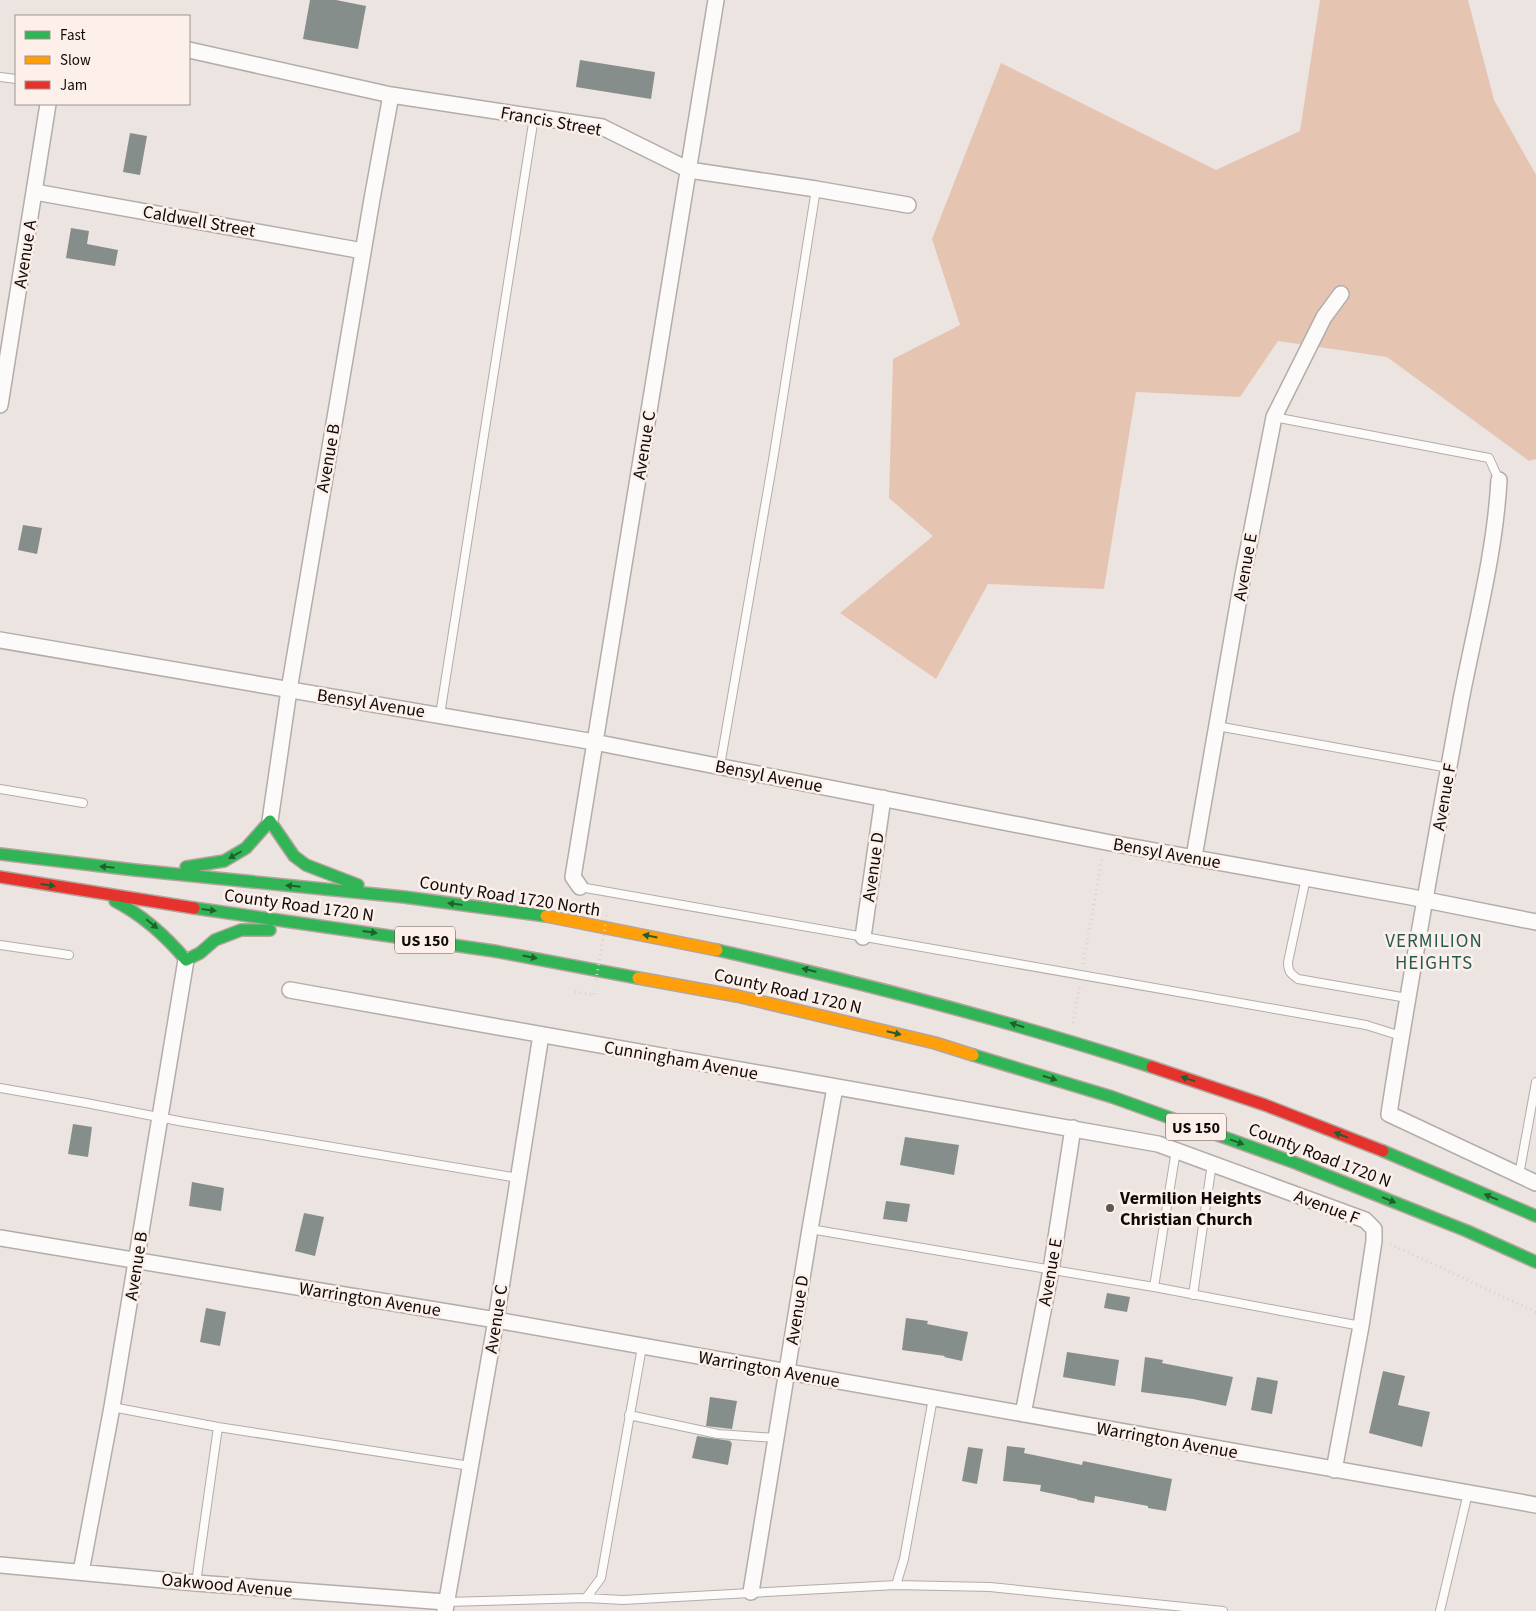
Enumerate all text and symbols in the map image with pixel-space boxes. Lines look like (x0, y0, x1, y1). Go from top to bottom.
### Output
legend (15, 15, 190, 105)
text: Fast (60, 25, 86, 46)
text: Slow (60, 50, 91, 71)
text: Jam (60, 75, 87, 96)
street label: Francis Street (498, 100, 603, 143)
street label: Caldwell Street (141, 199, 257, 244)
street label: Avenue A (8, 218, 43, 290)
street label: Avenue C (627, 409, 662, 481)
street label: Avenue B (310, 422, 347, 495)
street label: Avenue E (1227, 531, 1264, 603)
street label: Bensyl Avenue (315, 683, 427, 724)
street label: Bensyl Avenue (713, 754, 825, 799)
street label: Avenue F (1426, 761, 1463, 833)
street label: Avenue D (856, 831, 891, 904)
street label: Bensyl Avenue (1111, 832, 1223, 875)
one-way arrow (229, 850, 242, 859)
one-way arrow (99, 863, 115, 871)
street label: County Road 1720 North (418, 870, 602, 923)
one-way arrow (41, 881, 57, 889)
one-way arrow (285, 882, 301, 890)
street label: County Road 1720 N (222, 883, 375, 928)
one-way arrow (446, 900, 462, 908)
one-way arrow (201, 906, 217, 914)
one-way arrow (146, 918, 159, 929)
road number: US 150 (395, 926, 455, 954)
district label: VERMILION HEIGHTS (1385, 928, 1483, 977)
one-way arrow (362, 929, 378, 937)
one-way arrow (641, 932, 657, 940)
one-way arrow (523, 954, 539, 962)
street label: County Road 1720 N (711, 962, 864, 1021)
one-way arrow (801, 966, 816, 974)
one-way arrow (1009, 1020, 1024, 1028)
one-way arrow (887, 1029, 902, 1037)
street label: Cunningham Avenue (602, 1035, 760, 1086)
one-way arrow (1043, 1075, 1058, 1083)
one-way arrow (1181, 1075, 1196, 1083)
road number: US 150 (1166, 1114, 1226, 1140)
street label: County Road 1720 N (1245, 1117, 1395, 1194)
one-way arrow (1333, 1131, 1348, 1139)
one-way arrow (1230, 1139, 1245, 1146)
street label: Avenue F (1291, 1184, 1363, 1231)
place label: Vermilion Heights Christian Church (1119, 1186, 1262, 1232)
one-way arrow (1484, 1193, 1498, 1201)
one-way arrow (1382, 1196, 1397, 1204)
marker: Vermilion Heights Christian Church (1104, 1202, 1116, 1214)
street label: Avenue B (119, 1230, 154, 1302)
street label: Avenue E (1032, 1236, 1069, 1308)
street label: Avenue D (780, 1273, 815, 1347)
street label: Warrington Avenue (297, 1276, 443, 1323)
street label: Avenue C (479, 1283, 514, 1355)
street label: Warrington Avenue (696, 1345, 842, 1394)
street label: Warrington Avenue (1094, 1416, 1240, 1465)
street label: Oakwood Avenue (160, 1567, 294, 1604)

